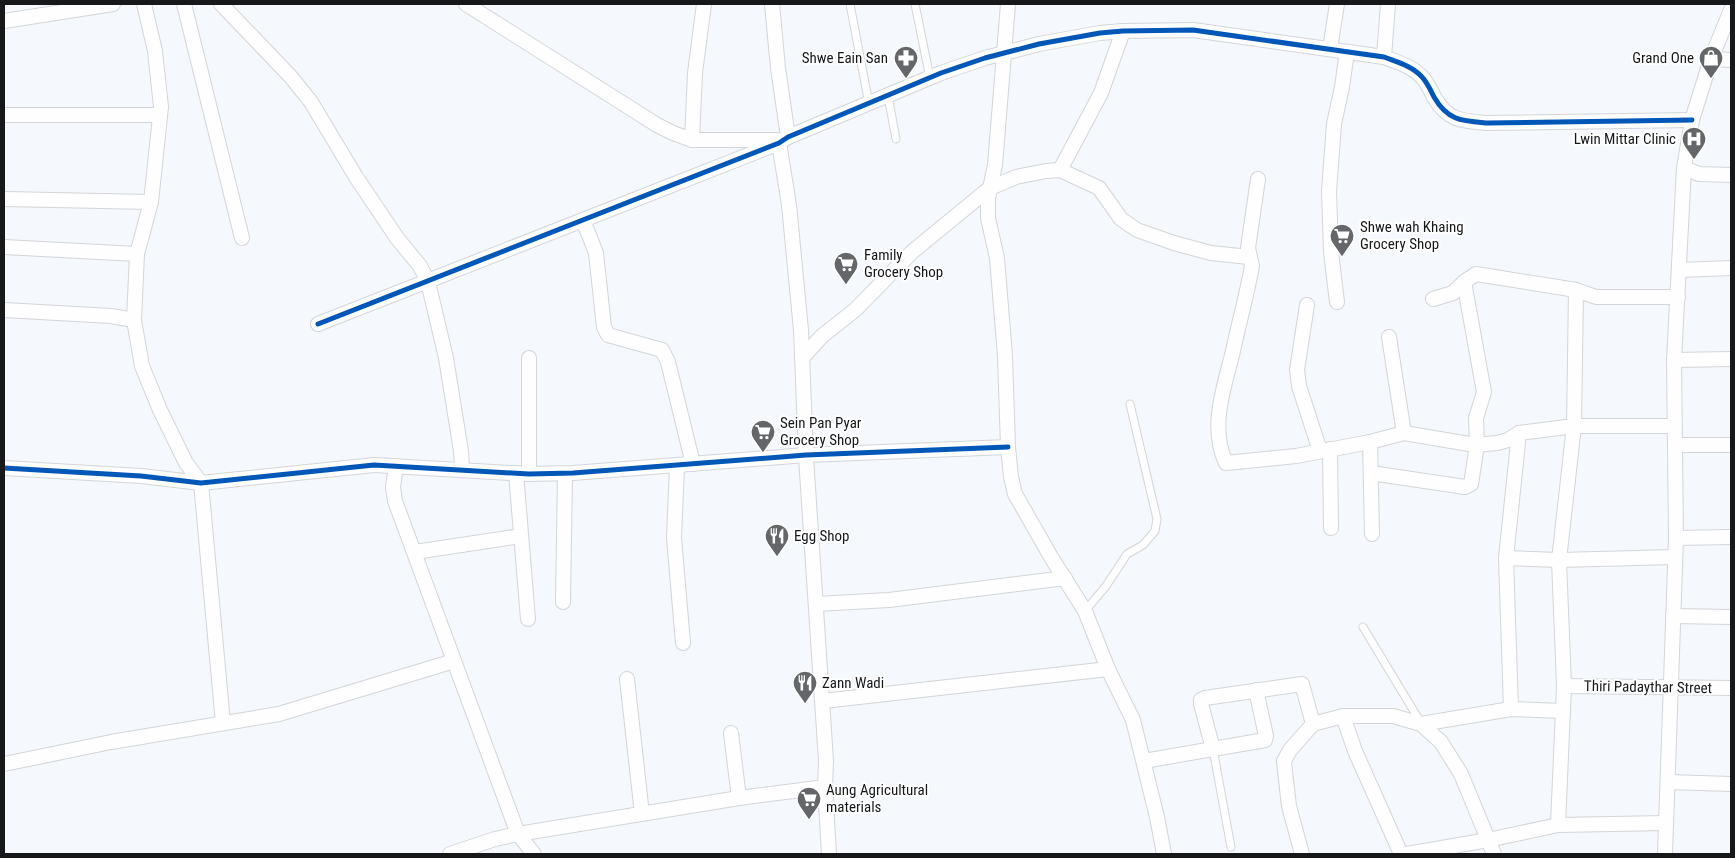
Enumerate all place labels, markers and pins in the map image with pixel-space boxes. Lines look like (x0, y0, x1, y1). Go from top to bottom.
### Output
pharmacy icon: Shwe Eain San (893, 45, 919, 79)
shop icon: Grand One (1698, 45, 1724, 79)
place label: Shwe Eain San (802, 49, 888, 67)
place label: Grand One (1632, 49, 1694, 67)
hospital icon: Lwin Mittar Clinic (1681, 126, 1707, 160)
place label: Lwin Mittar Clinic (1574, 130, 1676, 148)
place label: Shwe wah Khaing Grocery Shop (1360, 218, 1464, 253)
supermarket icon: Shwe wah Khaing Grocery Shop (1329, 223, 1355, 257)
place label: Family Grocery Shop (864, 246, 943, 281)
supermarket icon: Family Grocery Shop (833, 251, 859, 285)
place label: Sein Pan Pyar Grocery Shop (780, 414, 862, 449)
supermarket icon: Sein Pan Pyar Grocery Shop (750, 419, 776, 453)
restaurant icon: Egg Shop (764, 523, 790, 557)
place label: Egg Shop (794, 527, 850, 545)
restaurant icon: Zann Wadi (792, 670, 818, 704)
place label: Zann Wadi (822, 674, 884, 692)
place label: Aung Agricultural materials (826, 781, 928, 816)
supermarket icon: Aung Agricultural materials (796, 786, 822, 820)

